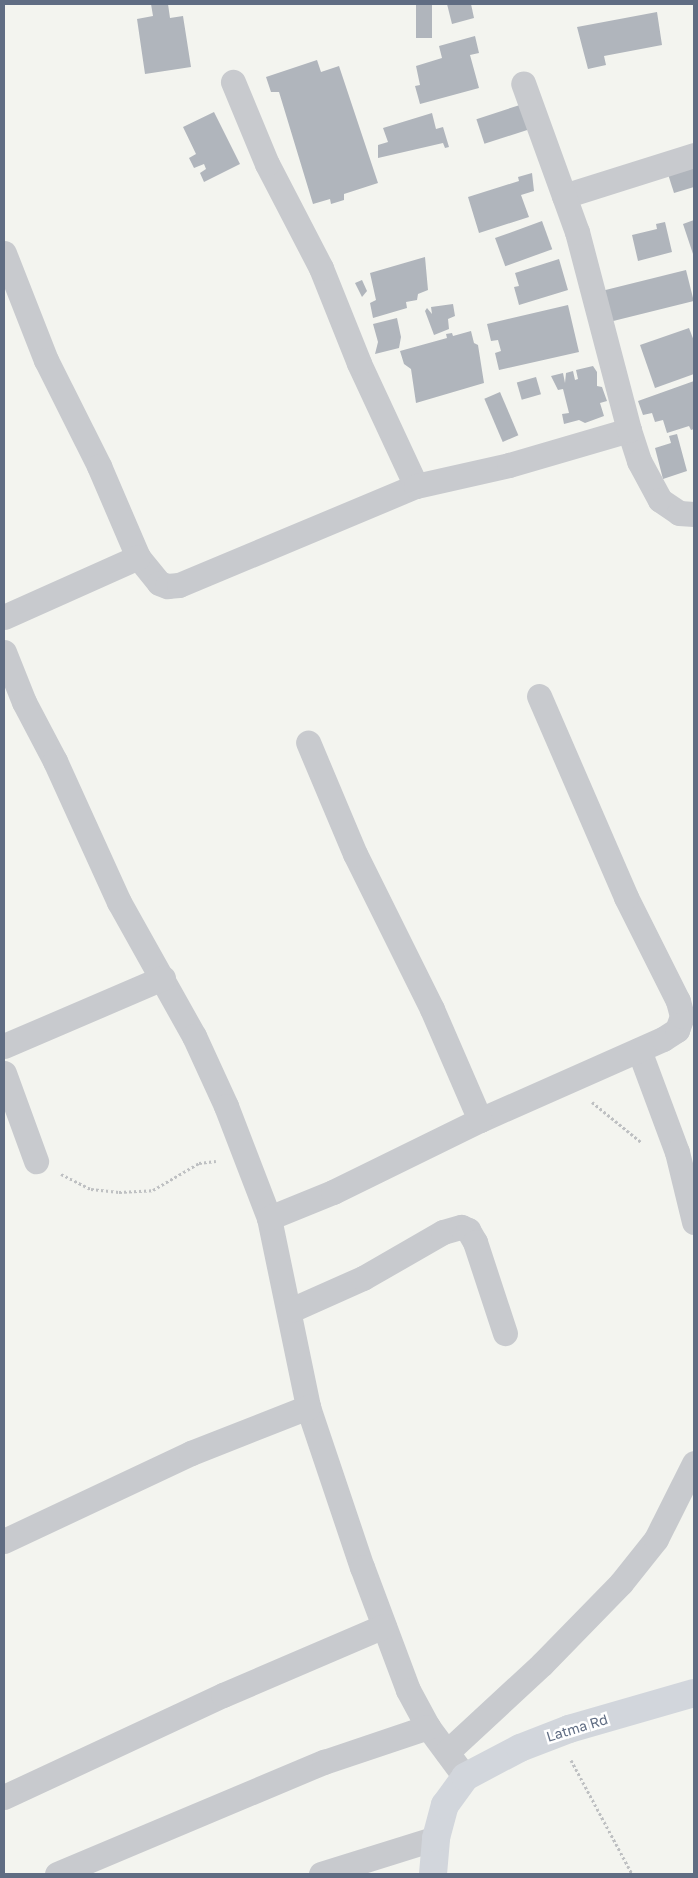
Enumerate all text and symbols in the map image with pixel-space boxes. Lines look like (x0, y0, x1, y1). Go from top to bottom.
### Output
street label: Latma Rd (544, 1711, 610, 1745)

